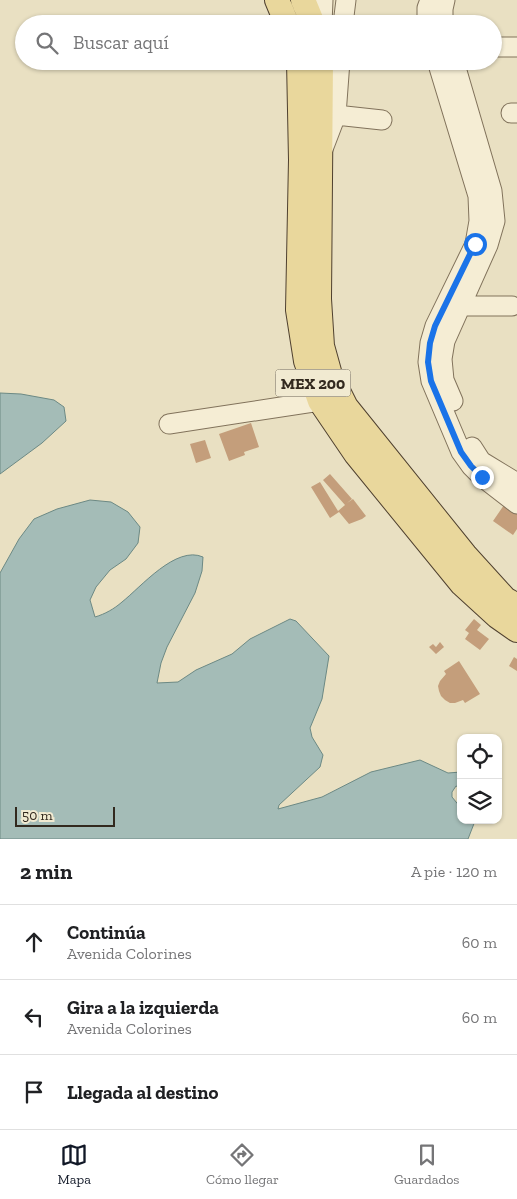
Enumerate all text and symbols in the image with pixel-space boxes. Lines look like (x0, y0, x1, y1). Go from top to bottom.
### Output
search box (15, 15, 502, 70)
icon: search (33, 29, 61, 57)
text: Buscar aquí (73, 31, 169, 54)
route start (464, 233, 487, 256)
road number: MEX 200 (276, 369, 350, 396)
route end (471, 466, 494, 489)
map controls (457, 734, 502, 824)
button: locate (457, 734, 502, 779)
button: layers (457, 779, 502, 824)
scale bar (15, 804, 115, 827)
text: 50 m (22, 807, 53, 824)
text: 2 min (20, 859, 72, 884)
text: A pie · 120 m (411, 862, 497, 881)
text: Continúa (67, 921, 146, 944)
icon: ahead (20, 928, 48, 956)
text: 60 m (462, 933, 497, 952)
text: Avenida Colorines (67, 944, 192, 963)
text: Gira a la izquierda (67, 996, 219, 1019)
icon: left (20, 1003, 48, 1031)
text: 60 m (462, 1008, 497, 1027)
text: Avenida Colorines (67, 1019, 192, 1038)
icon: arrive (20, 1078, 48, 1106)
text: Llegada al destino (67, 1081, 218, 1104)
tab: Mapa (57, 1141, 91, 1188)
tab: Cómo llegar (206, 1141, 279, 1188)
tab: Guardados (394, 1141, 460, 1188)

